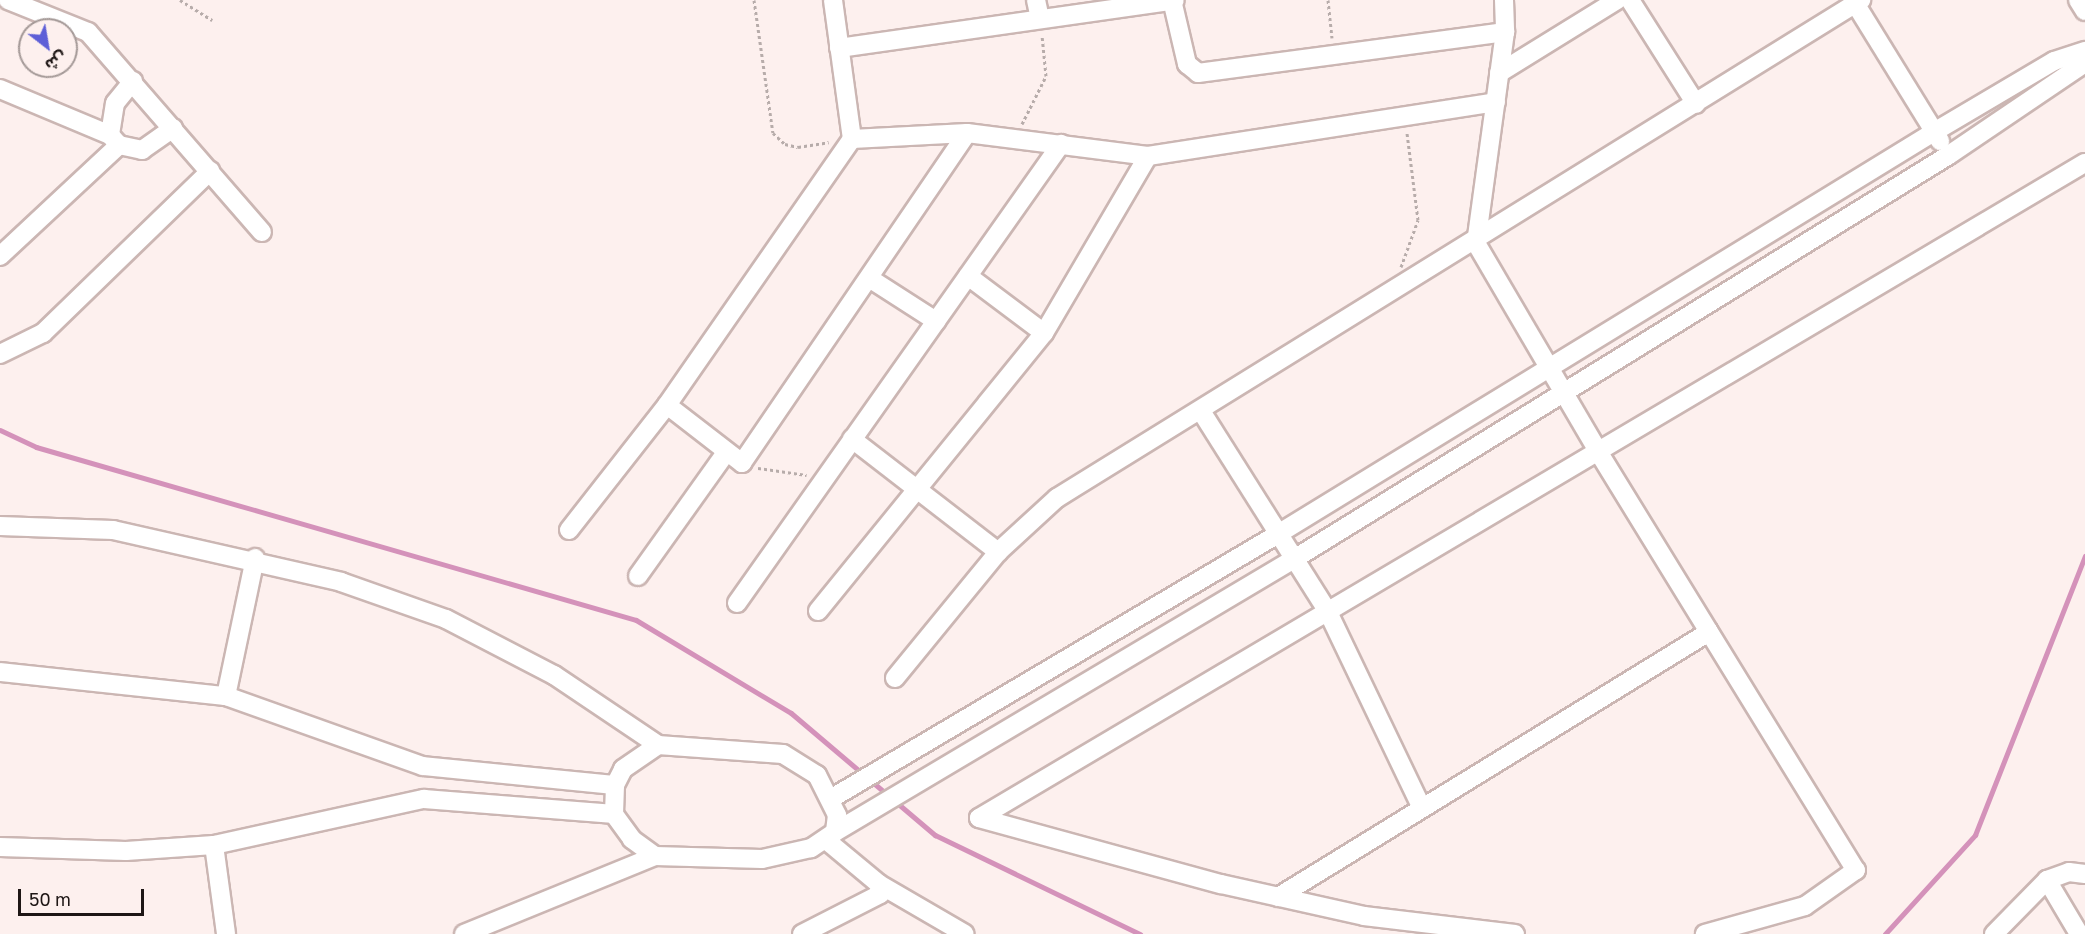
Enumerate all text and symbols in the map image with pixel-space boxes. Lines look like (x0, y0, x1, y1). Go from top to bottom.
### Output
north arrow (18, 18, 78, 78)
text: ش (42, 47, 71, 76)
scale bar (21, 877, 147, 915)
text: 50 m (29, 888, 71, 910)

